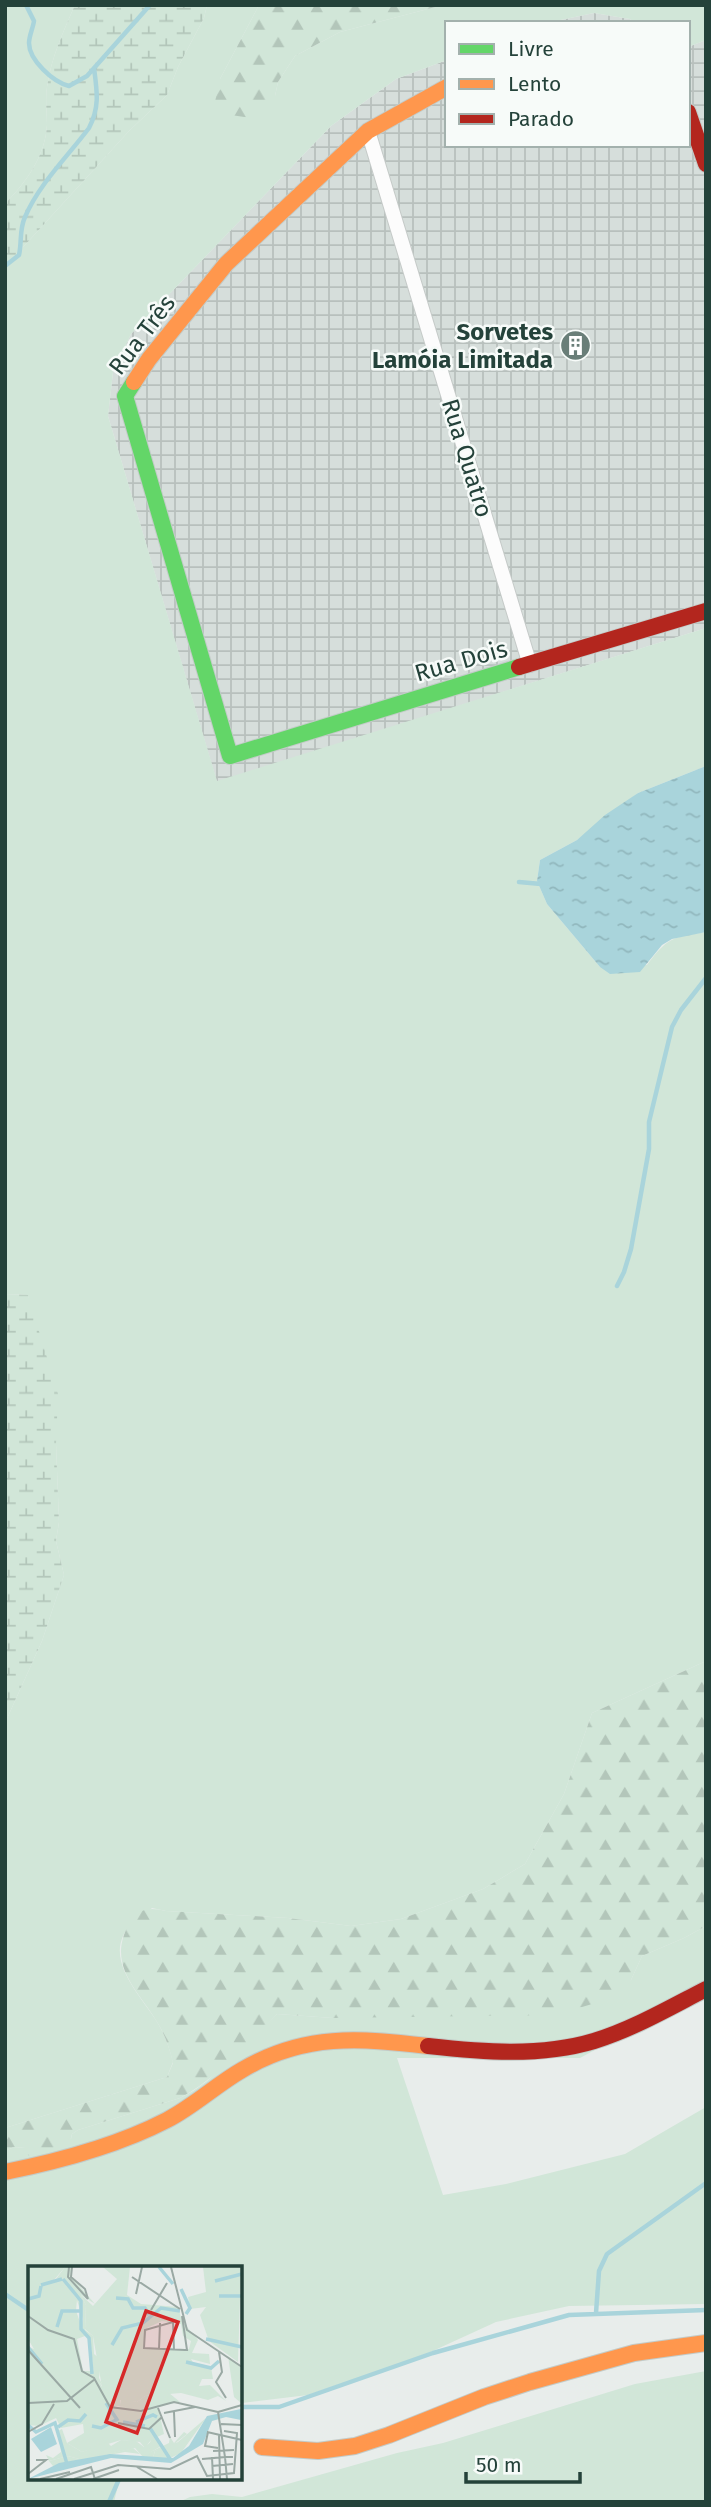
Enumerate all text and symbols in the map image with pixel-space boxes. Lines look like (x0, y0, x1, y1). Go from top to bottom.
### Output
legend (445, 21, 690, 147)
text: Livre (508, 36, 554, 62)
text: Lento (508, 71, 561, 97)
text: Parado (508, 106, 574, 132)
street label: Rua Três (103, 290, 181, 380)
place label: Sorvetes Lamóia Limitada (372, 318, 553, 374)
building icon: Sorvetes Lamóia Limitada (559, 329, 593, 363)
street label: Rua Quatro (436, 395, 498, 521)
street label: Rua Dois (411, 634, 511, 688)
inset map (28, 2266, 242, 2479)
scale bar (466, 2440, 580, 2484)
text: 50 m (476, 2452, 522, 2478)

